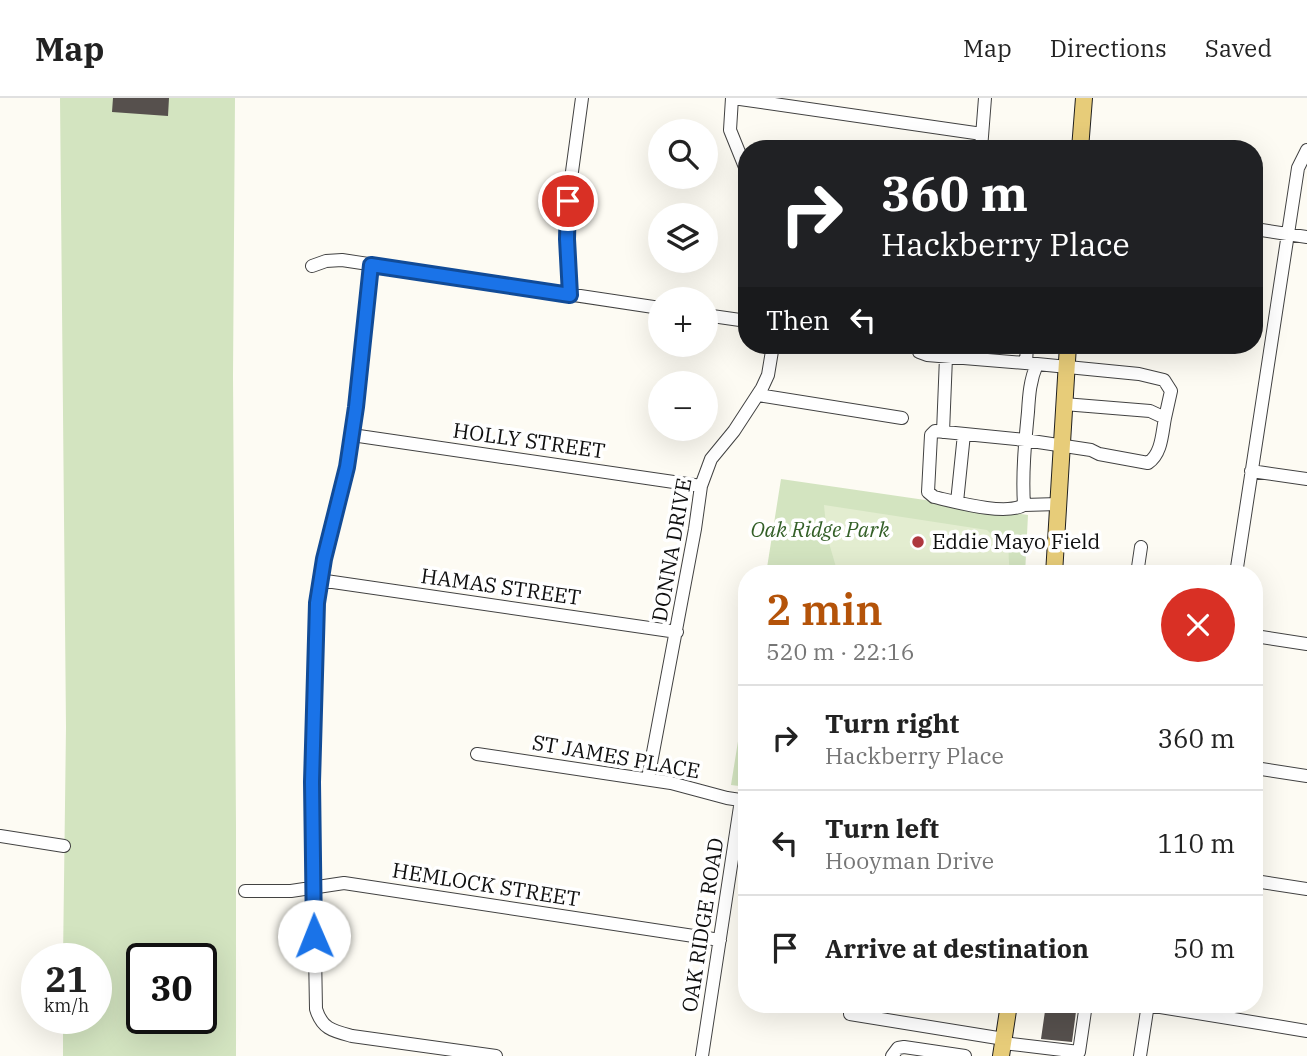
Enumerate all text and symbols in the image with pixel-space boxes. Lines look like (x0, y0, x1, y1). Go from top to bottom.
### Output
text: Map (35, 27, 104, 70)
text: Map (963, 32, 1012, 64)
text: Directions (1050, 32, 1167, 64)
text: Saved (1205, 32, 1272, 64)
map controls (648, 119, 718, 441)
button: search (648, 119, 718, 189)
text: 360 m (881, 161, 1028, 224)
icon: right (766, 168, 857, 259)
pin (538, 171, 598, 231)
icon: arrive (549, 182, 587, 220)
button: layers (648, 203, 718, 273)
text: Hackberry Place (881, 223, 1130, 265)
button: + (648, 287, 718, 357)
icon: left (844, 301, 882, 339)
text: Then (766, 303, 830, 337)
button: − (648, 371, 718, 441)
street label: HOLLY STREET (451, 415, 607, 465)
street label: DONNA DRIVE (645, 476, 697, 624)
park label: Oak Ridge Park (750, 515, 890, 543)
place label: Eddie Mayo Field (932, 527, 1101, 555)
marker: Eddie Mayo Field (910, 534, 926, 550)
street label: HAMAS STREET (419, 561, 583, 611)
text: 2 min (766, 582, 883, 637)
button: close (1161, 588, 1235, 662)
text: 520 m · 22:16 (766, 636, 915, 666)
text: Turn right (825, 706, 959, 740)
icon: right (766, 719, 804, 757)
text: 360 m (1157, 721, 1235, 755)
street label: ST JAMES PLACE (530, 727, 702, 785)
text: Hackberry Place (825, 740, 1004, 770)
text: Turn left (825, 811, 939, 845)
icon: left (766, 824, 804, 862)
text: 110 m (1157, 826, 1235, 860)
street label: OAK RIDGE ROAD (674, 836, 730, 1014)
text: Hooyman Drive (825, 845, 994, 875)
street label: HEMLOCK STREET (390, 855, 582, 913)
position arrow (277, 899, 351, 973)
icon: arrive (766, 929, 804, 967)
text: Arrive at destination (825, 931, 1089, 965)
text: 50 m (1173, 931, 1235, 965)
speed limit sign: 30 (126, 943, 217, 1034)
text: 21 (45, 956, 88, 1002)
text: km/h (44, 994, 89, 1017)

